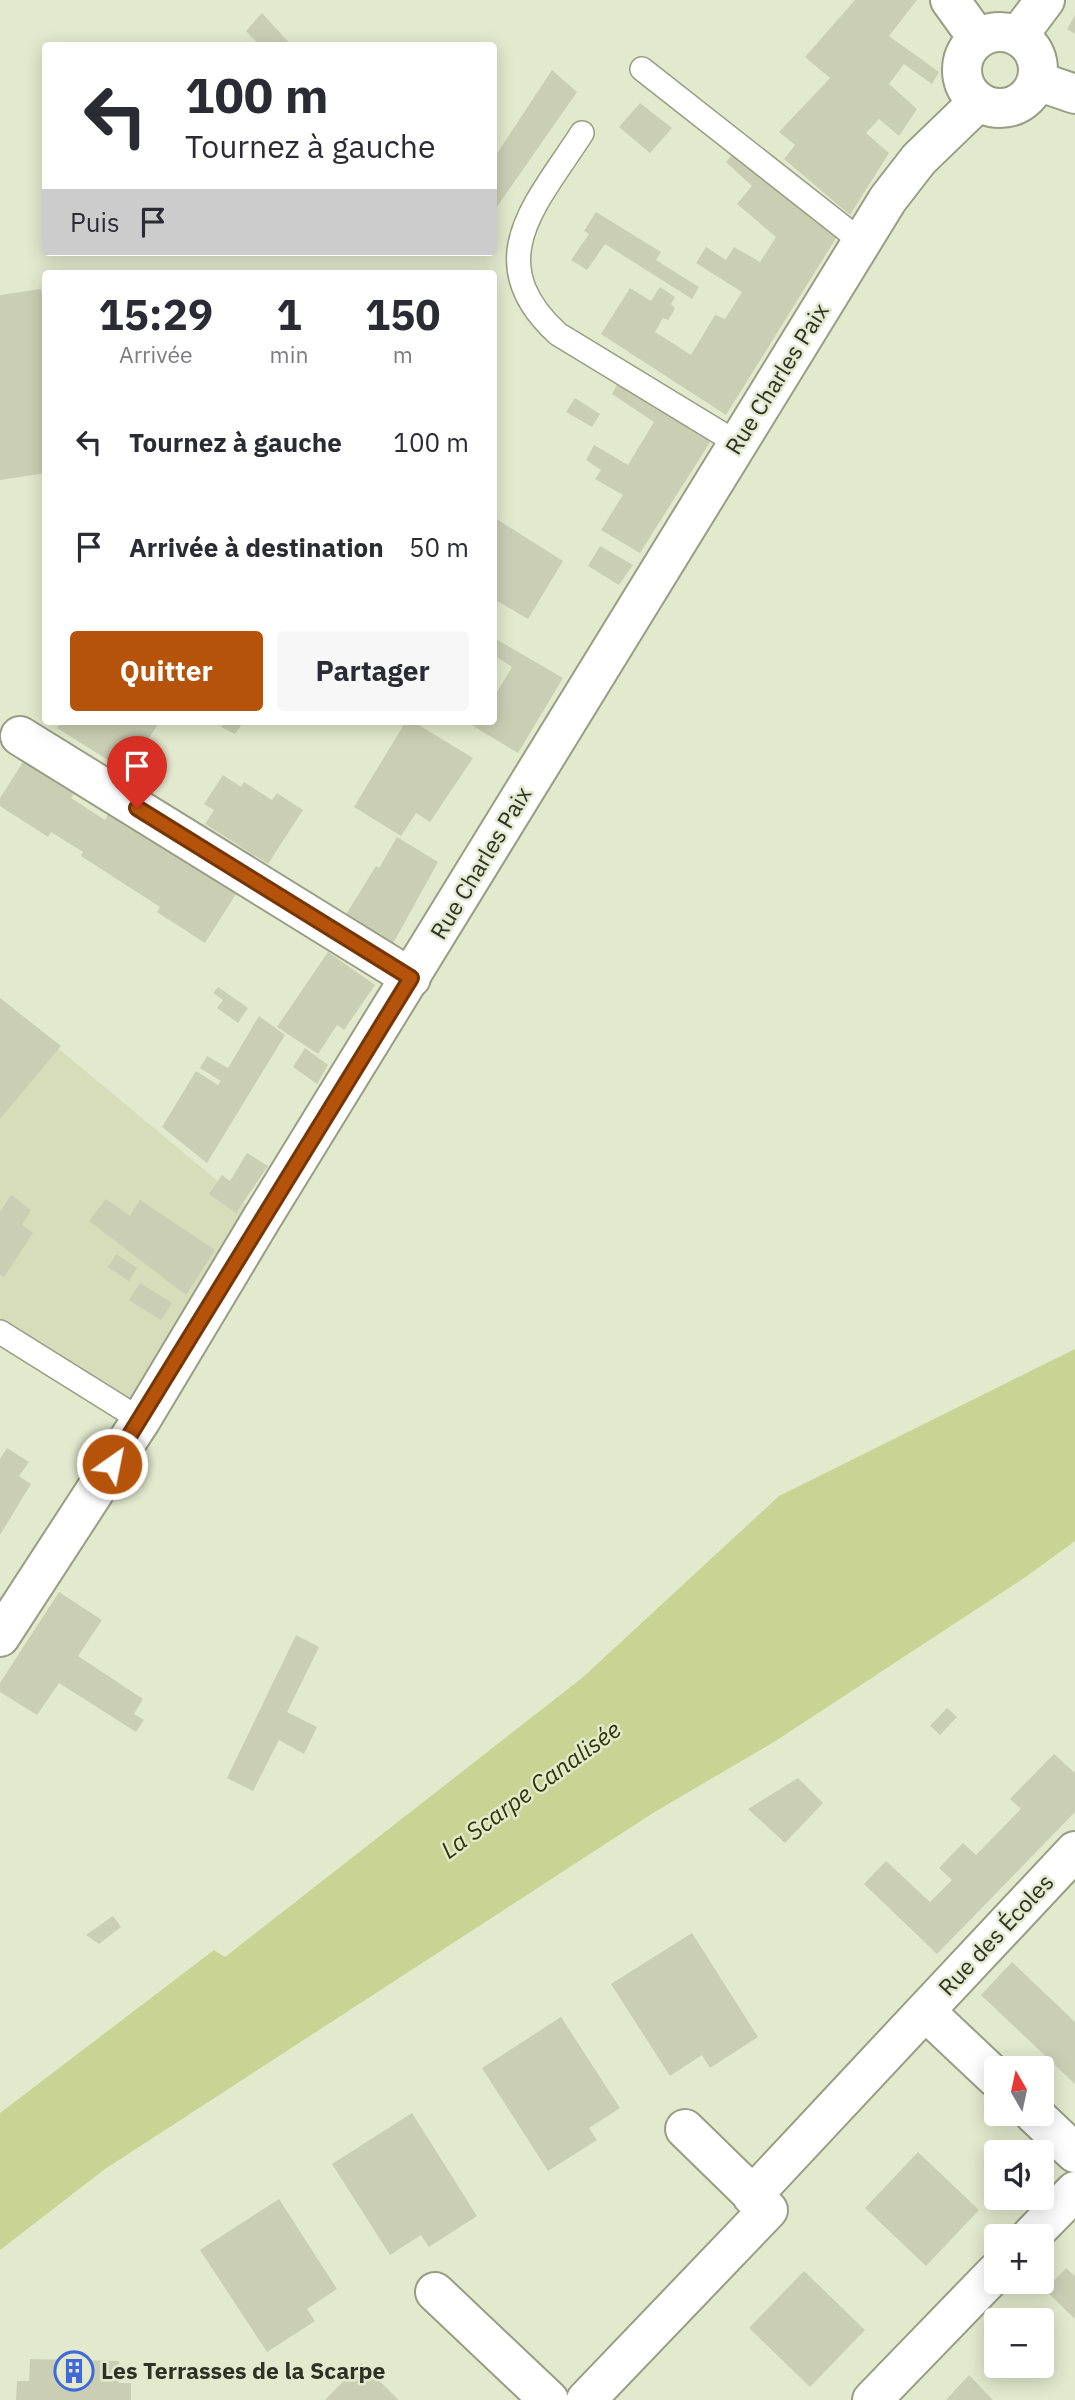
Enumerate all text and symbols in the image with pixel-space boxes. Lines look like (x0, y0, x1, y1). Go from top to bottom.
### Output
text: 100 m (185, 63, 329, 126)
icon: left (70, 70, 161, 161)
text: Tournez à gauche (185, 125, 436, 167)
icon: arrive (134, 203, 172, 241)
text: Puis (70, 205, 120, 239)
text: 15:29 (98, 287, 213, 342)
text: 1 (276, 287, 302, 342)
text: 150 (365, 287, 441, 342)
street label: Rue Charles Paix (718, 297, 835, 460)
text: Arrivée (119, 339, 193, 369)
text: min (270, 339, 308, 369)
text: m (393, 339, 413, 369)
icon: left (70, 423, 108, 461)
text: Tournez à gauche (129, 425, 342, 459)
text: 100 m (393, 425, 469, 459)
icon: arrive (70, 528, 108, 566)
text: Arrivée à destination (129, 530, 384, 564)
text: 50 m (409, 530, 469, 564)
button: Quitter (70, 631, 263, 711)
button: Partager (277, 631, 469, 711)
pin (107, 736, 167, 808)
icon: arrive (118, 747, 156, 785)
street label: Rue Charles Paix (423, 780, 538, 944)
position arrow (75, 1427, 149, 1501)
water label: La Scarpe Canalisée (434, 1713, 627, 1865)
street label: Rue des Écoles (931, 1867, 1059, 2002)
north arrow (984, 2056, 1054, 2126)
map controls (984, 2056, 1054, 2378)
button: sound (984, 2140, 1054, 2210)
button: + (984, 2224, 1054, 2294)
button: − (984, 2308, 1054, 2378)
building icon: Les Terrasses de la Scarpe (53, 2350, 95, 2392)
place label: Les Terrasses de la Scarpe (101, 2355, 386, 2385)

